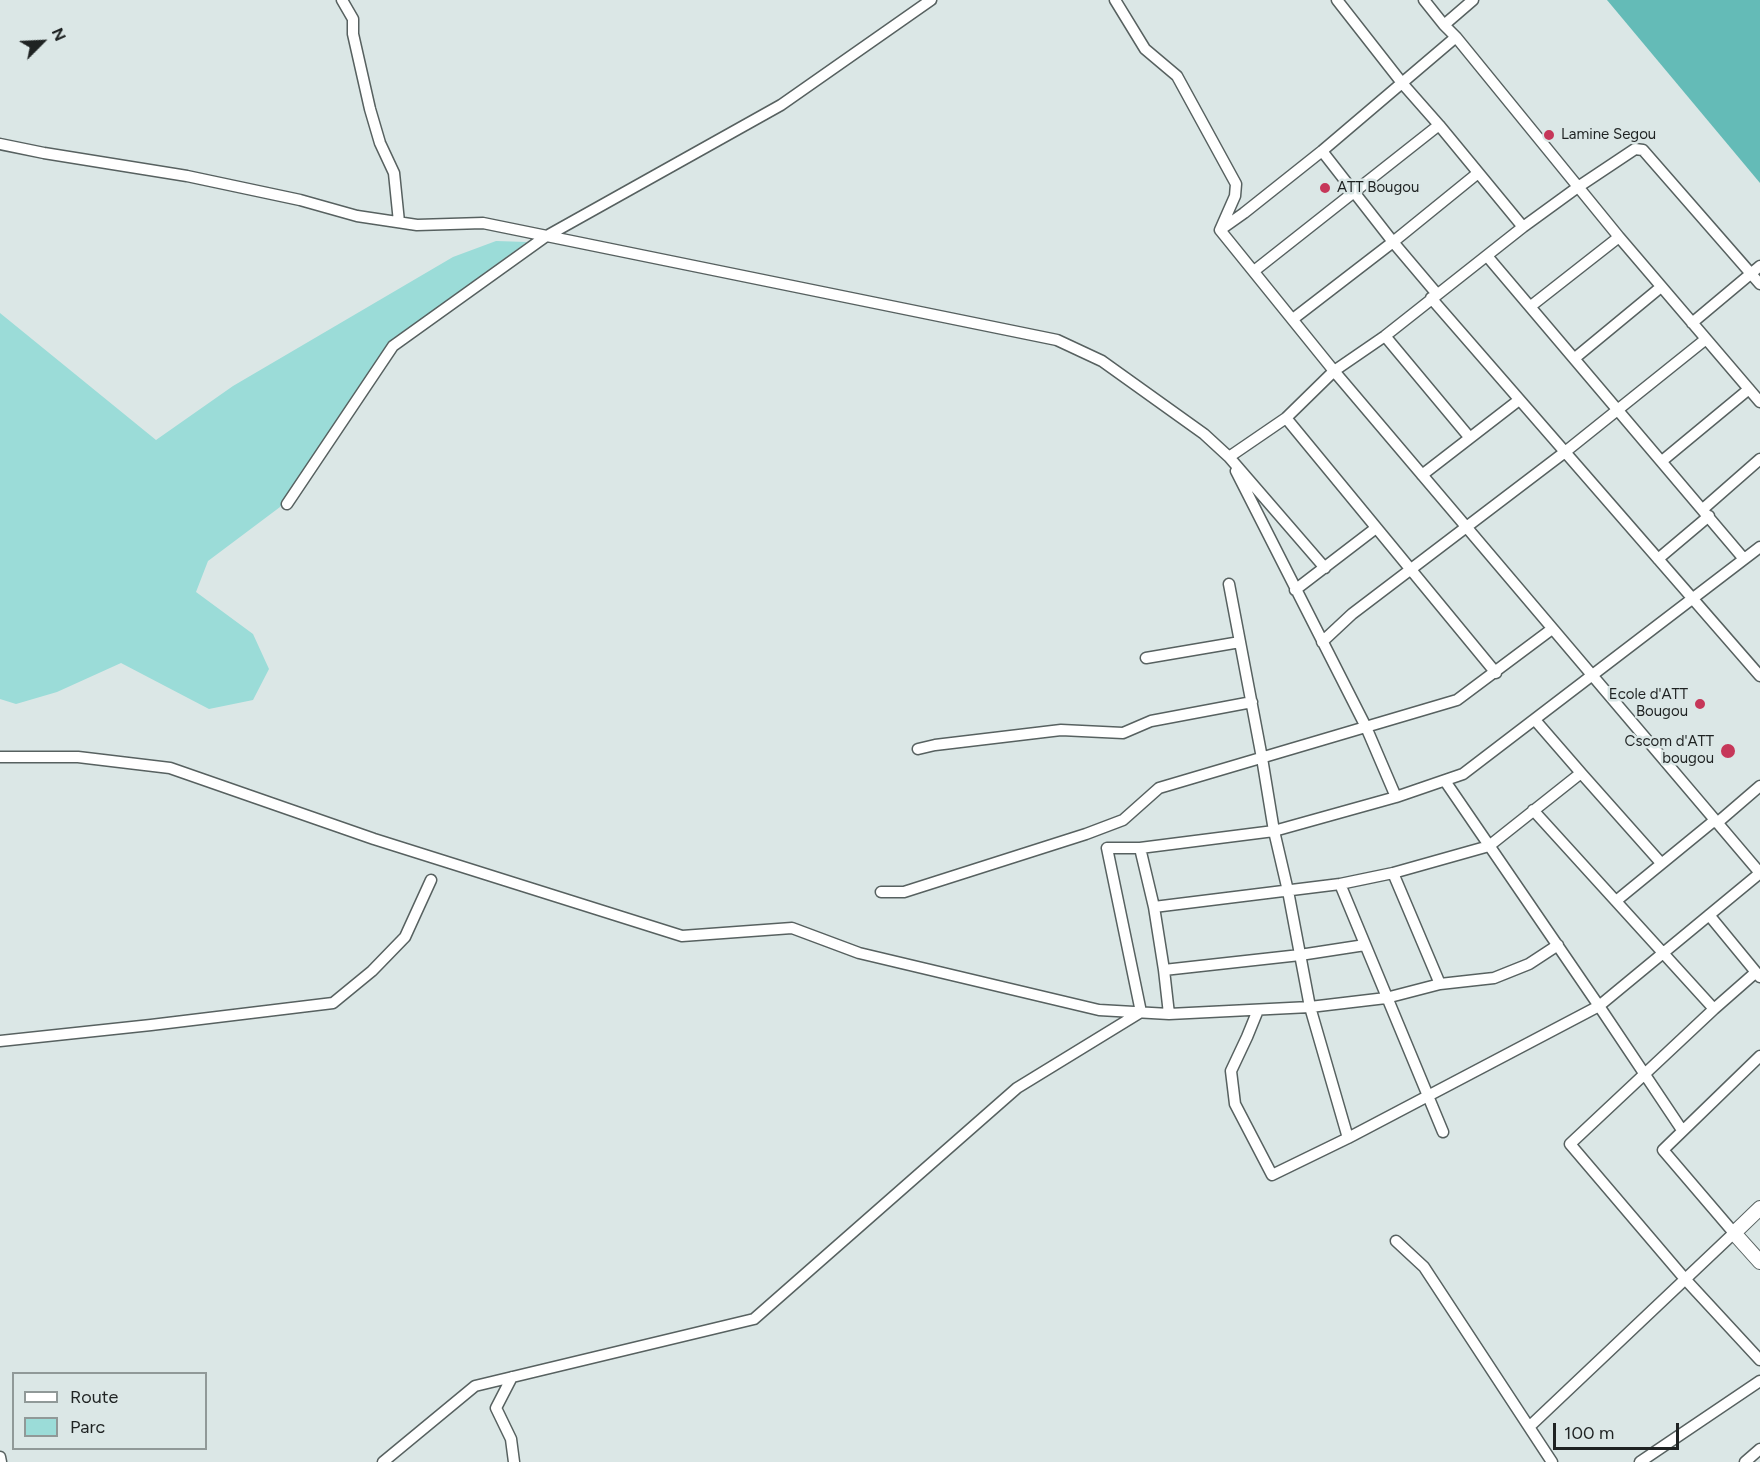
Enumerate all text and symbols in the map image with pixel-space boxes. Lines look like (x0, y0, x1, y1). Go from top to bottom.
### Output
north arrow (12, 12, 72, 72)
text: N (48, 25, 70, 44)
place label: Lamine Segou (1561, 126, 1656, 144)
marker: Lamine Segou (1542, 128, 1556, 142)
place label: ATT Bougou (1337, 179, 1419, 197)
marker: ATT Bougou (1318, 181, 1332, 195)
place label: Ecole d'ATT Bougou (1609, 686, 1688, 721)
marker: Ecole d'ATT Bougou (1693, 697, 1707, 711)
place label: Cscom d'ATT bougou (1625, 733, 1714, 768)
marker: Cscom d'ATT bougou (1719, 742, 1737, 760)
legend (12, 1372, 207, 1450)
text: Route (70, 1386, 118, 1408)
scale bar (1556, 1411, 1682, 1449)
text: Parc (70, 1416, 105, 1438)
text: 100 m (1564, 1422, 1614, 1444)

